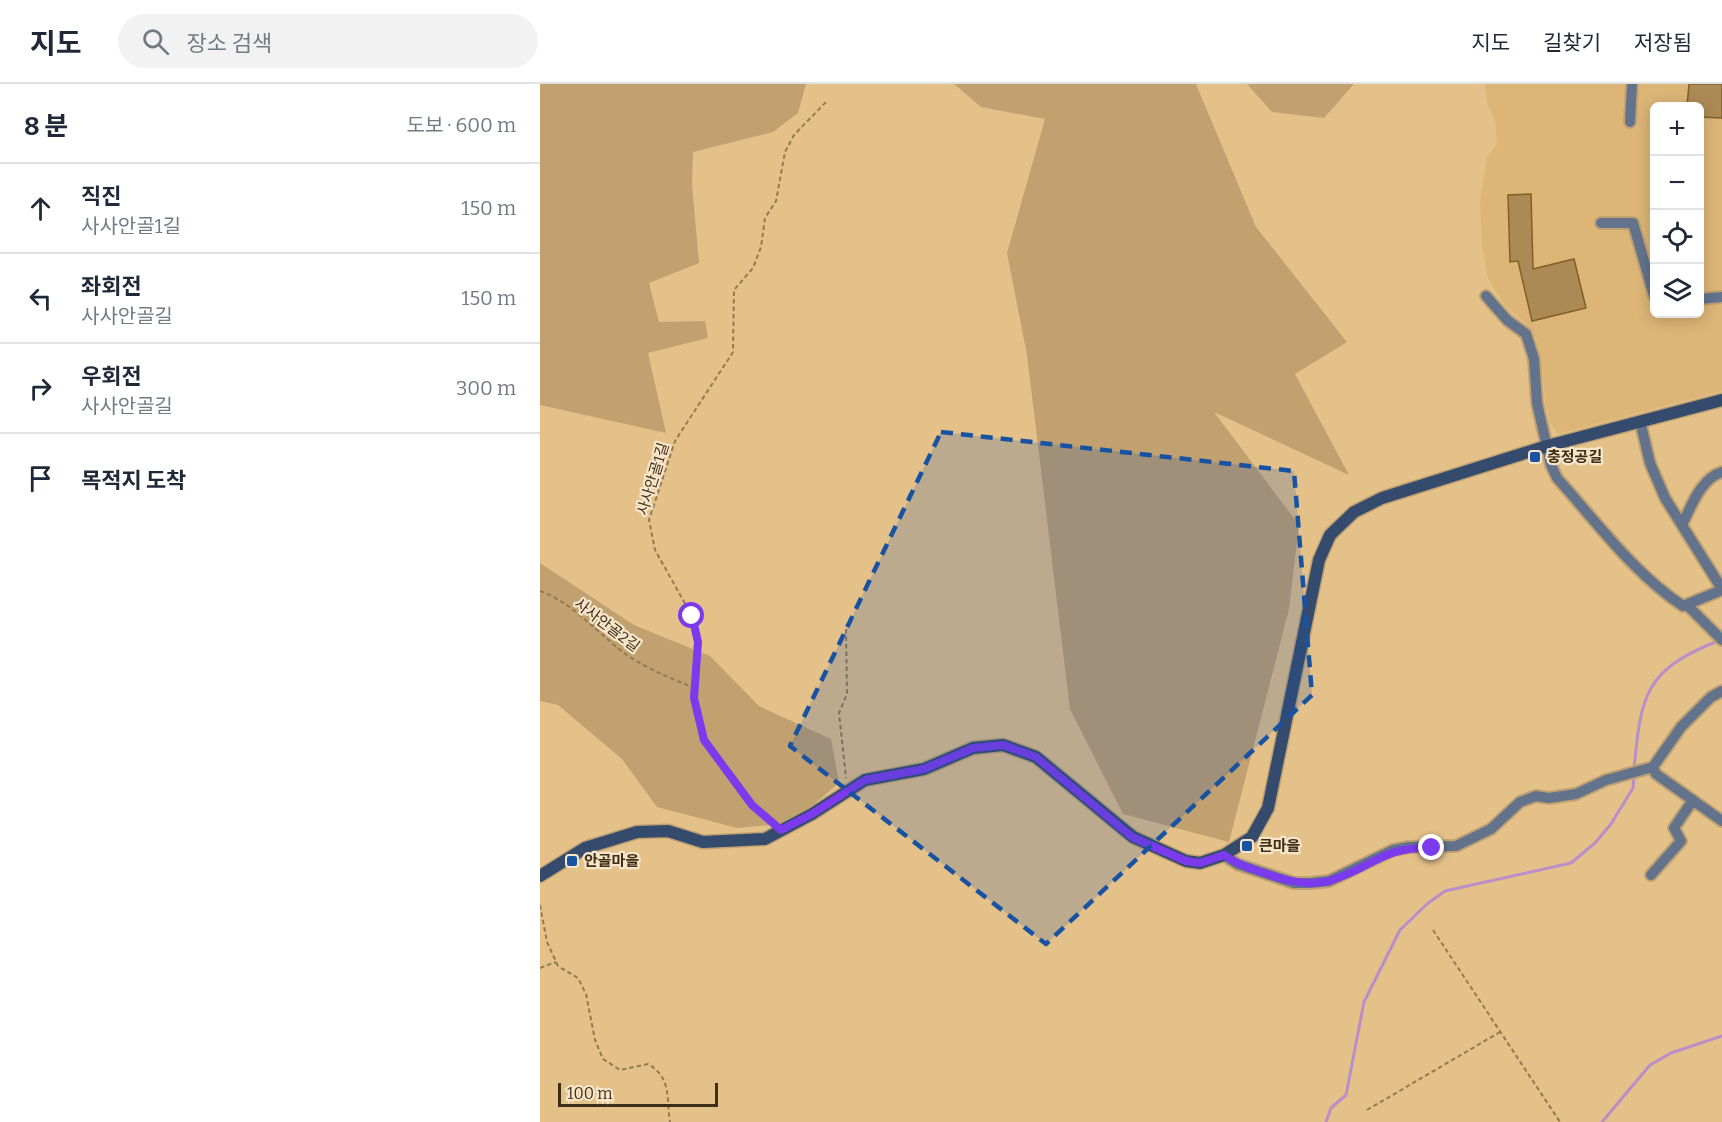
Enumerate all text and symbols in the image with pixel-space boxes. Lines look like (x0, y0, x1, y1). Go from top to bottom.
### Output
search box (118, 14, 538, 68)
icon: search (139, 25, 172, 58)
text: 지도 (30, 27, 82, 60)
text: 장소 검색 (187, 30, 272, 57)
text: 지도 (1471, 30, 1510, 56)
text: 길찾기 (1543, 30, 1601, 56)
text: 저장됨 (1634, 30, 1692, 56)
map controls (1650, 102, 1704, 318)
button: + (1650, 102, 1704, 156)
text: 8 분 (24, 111, 68, 142)
text: 도보 · 600 m (407, 113, 516, 137)
button: − (1650, 156, 1704, 210)
text: 직진 (81, 183, 121, 210)
icon: ahead (24, 192, 57, 225)
text: 150 m (461, 196, 516, 220)
button: locate (1650, 210, 1704, 264)
text: 사사안골1길 (81, 214, 181, 238)
button: layers (1650, 264, 1704, 318)
text: 좌회전 (81, 273, 142, 300)
icon: left (24, 282, 57, 315)
text: 150 m (461, 286, 516, 310)
text: 사사안골길 (81, 304, 173, 328)
text: 우회전 (81, 363, 142, 390)
icon: right (24, 372, 57, 405)
text: 300 m (456, 376, 516, 400)
text: 사사안골길 (81, 394, 173, 418)
street label: 사사안골1길 (633, 440, 673, 518)
place label: 충정공길 (1547, 448, 1602, 466)
marker: 충정공길 (1528, 450, 1542, 464)
icon: arrive (24, 462, 57, 495)
text: 목적지 도착 (81, 467, 186, 494)
street label: 사사안골2길 (571, 595, 643, 655)
route start (678, 602, 704, 628)
route end (1418, 834, 1444, 860)
place label: 큰마을 (1259, 837, 1301, 855)
marker: 큰마을 (1240, 839, 1254, 853)
place label: 안골마을 (584, 852, 639, 870)
marker: 안골마을 (565, 854, 579, 868)
scale bar (558, 1080, 718, 1108)
text: 100 m (567, 1084, 612, 1103)

